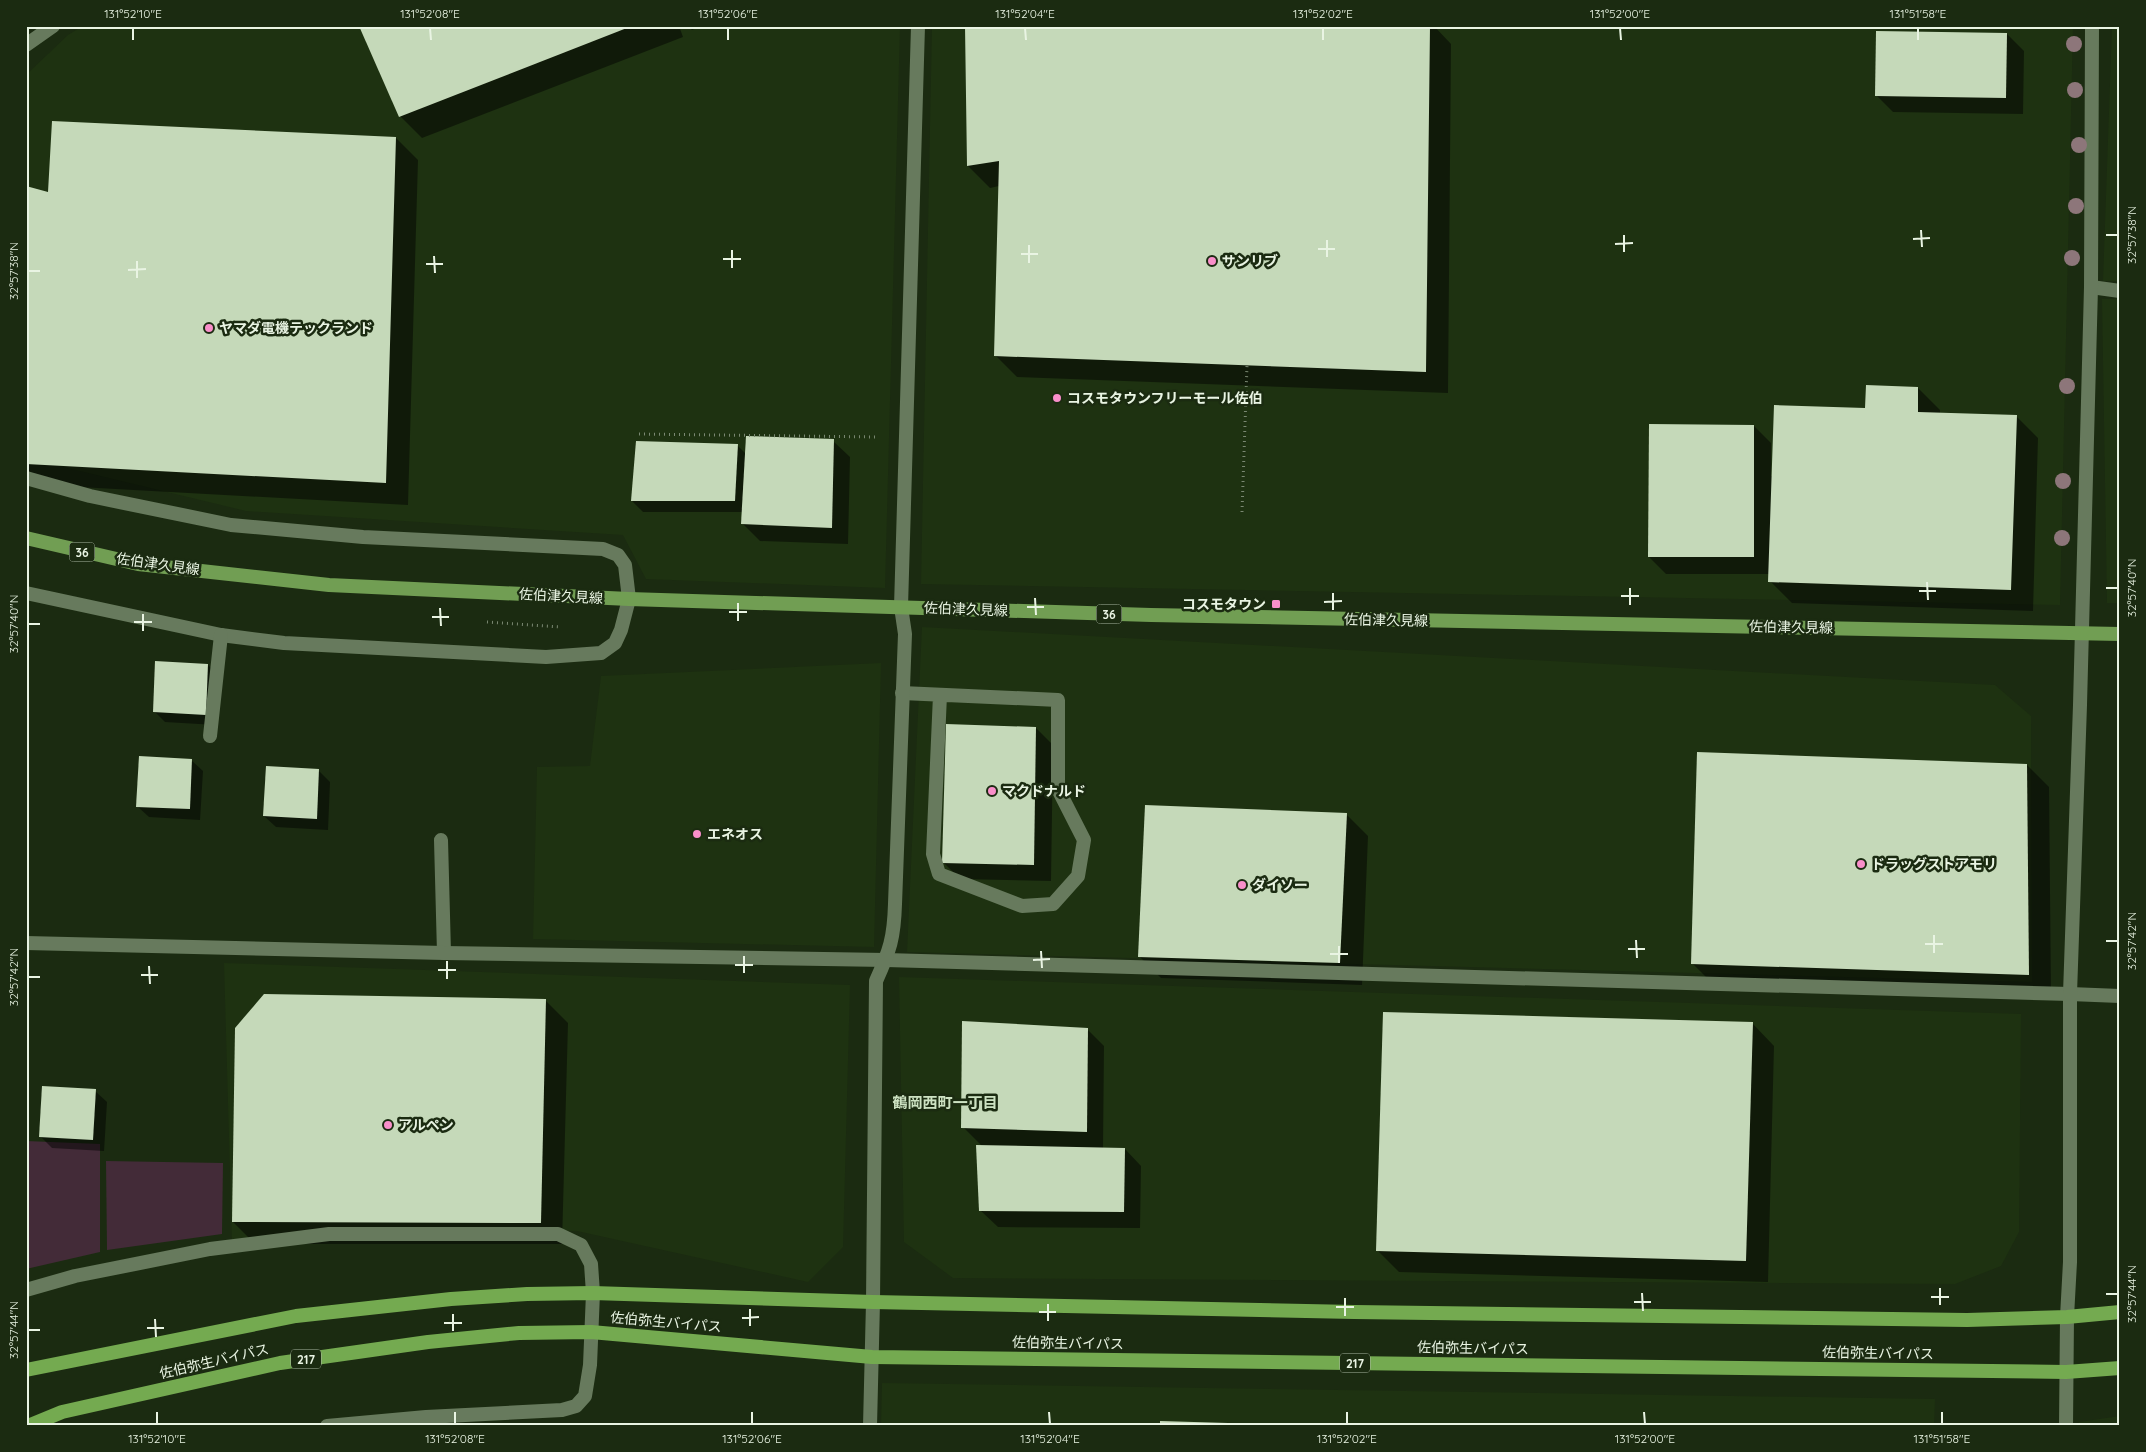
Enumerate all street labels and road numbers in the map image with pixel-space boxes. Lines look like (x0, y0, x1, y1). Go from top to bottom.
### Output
road number: 36 (70, 542, 94, 562)
street label: 佐伯津久見線 (115, 549, 201, 579)
street label: 佐伯津久見線 (519, 585, 603, 607)
street label: 佐伯津久見線 (924, 599, 1008, 619)
road number: 36 (1096, 604, 1122, 624)
street label: 佐伯津久見線 (1344, 610, 1428, 630)
street label: 佐伯津久見線 (1749, 617, 1833, 637)
street label: 佐伯弥生バイパス (610, 1308, 722, 1336)
street label: 佐伯弥生バイパス (1012, 1333, 1124, 1353)
street label: 佐伯弥生バイパス (1417, 1338, 1529, 1358)
street label: 佐伯弥生バイパス (158, 1340, 270, 1382)
street label: 佐伯弥生バイパス (1822, 1343, 1934, 1363)
road number: 217 (291, 1350, 321, 1368)
road number: 217 (1340, 1354, 1370, 1372)

